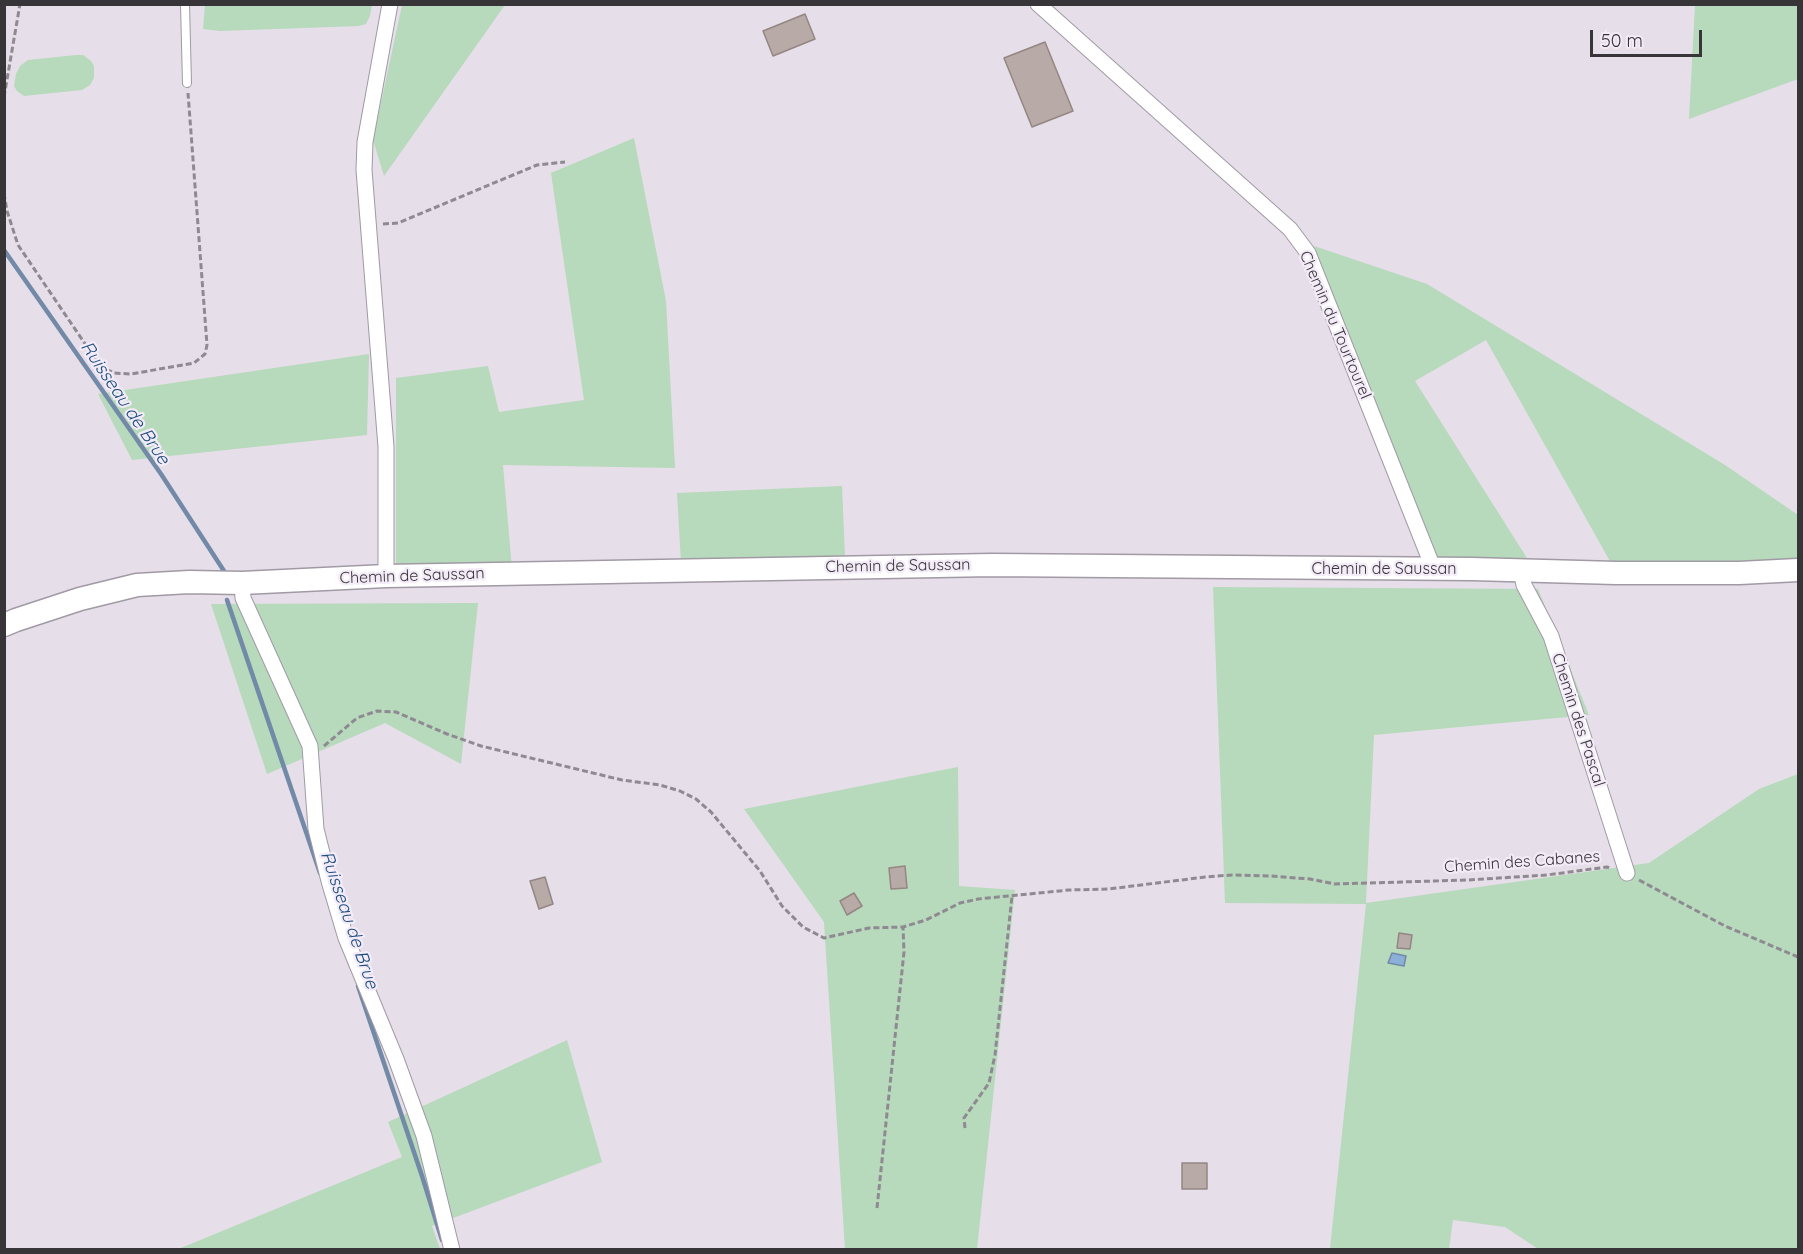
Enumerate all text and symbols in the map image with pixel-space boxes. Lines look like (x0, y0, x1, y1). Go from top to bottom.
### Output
scale bar (1593, 18, 1706, 56)
text: 50 m (1601, 29, 1643, 52)
street label: Chemin du Tourtourel (1295, 248, 1375, 402)
water label: Ruisseau de Brue (76, 337, 174, 469)
street label: Chemin de Saussan (825, 555, 971, 577)
street label: Chemin de Saussan (1311, 559, 1457, 579)
street label: Chemin de Saussan (339, 564, 485, 588)
street label: Chemin des Pascal (1547, 651, 1609, 789)
street label: Chemin des Cabanes (1443, 847, 1601, 877)
water label: Ruisseau de Brue (315, 848, 383, 992)

